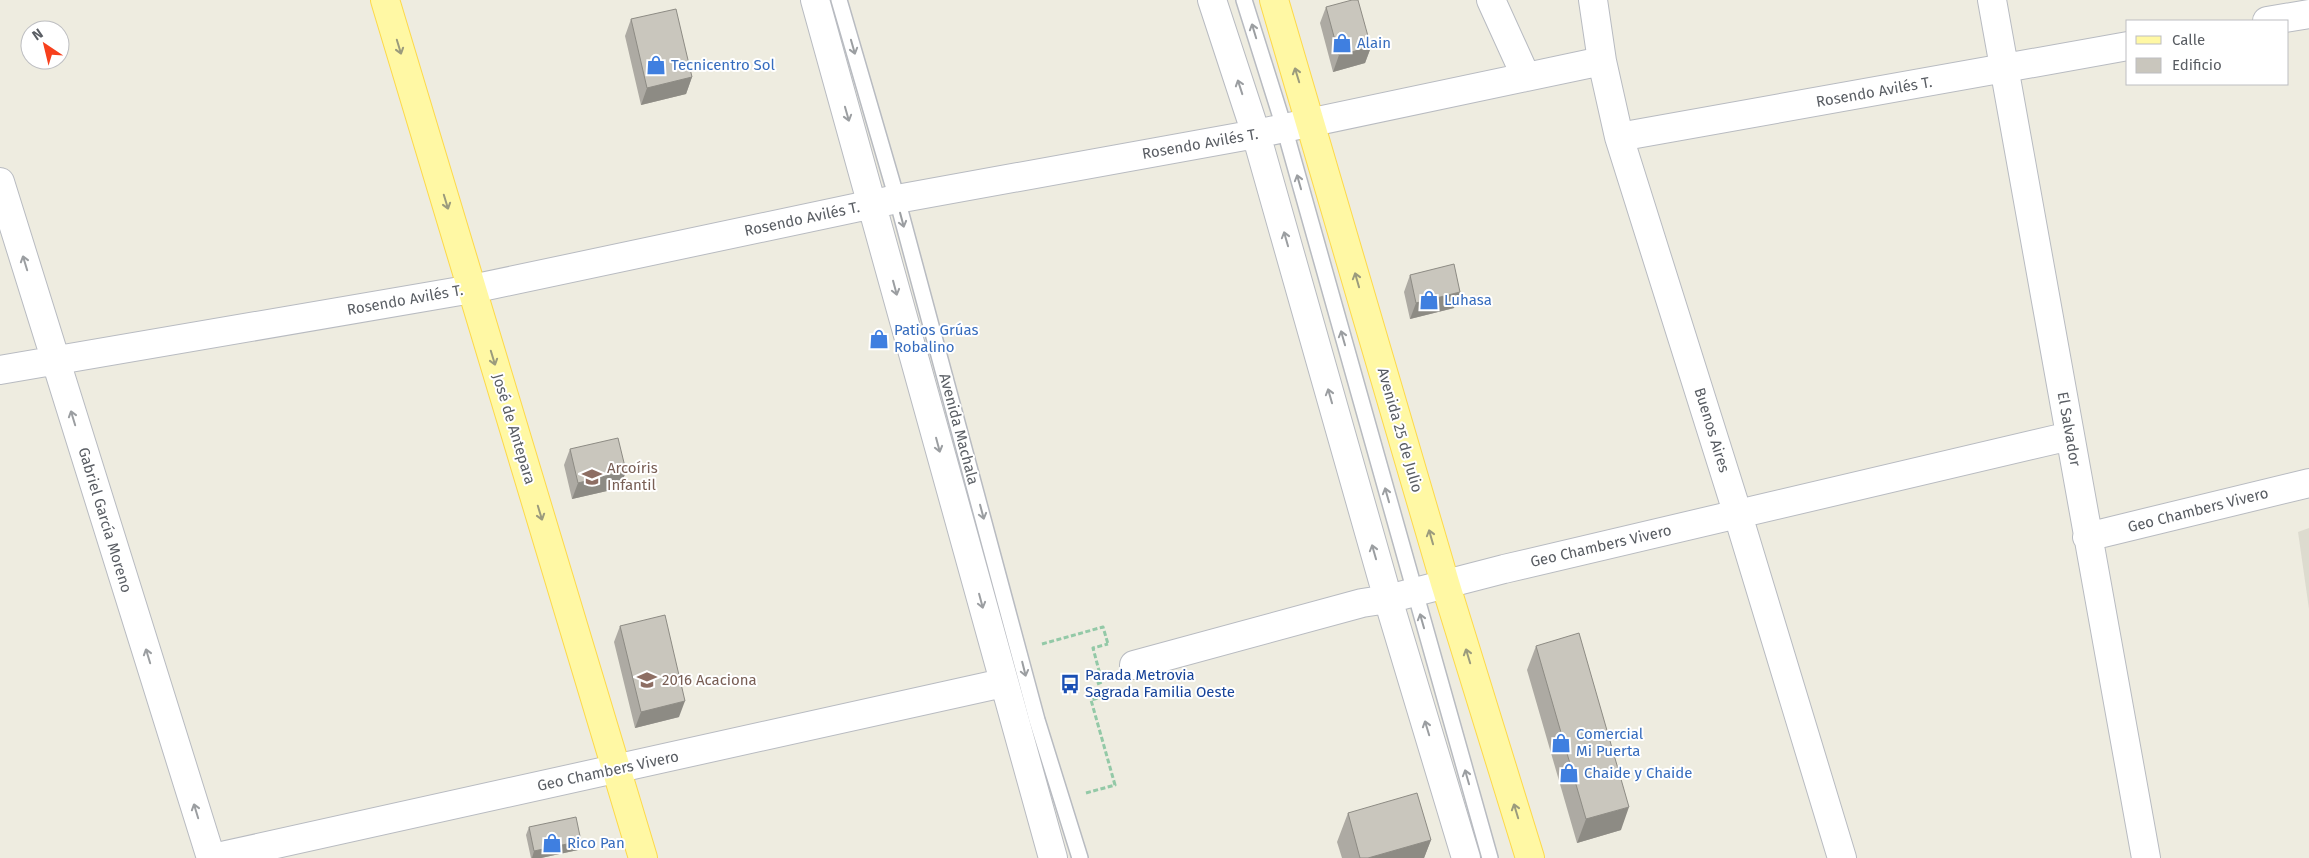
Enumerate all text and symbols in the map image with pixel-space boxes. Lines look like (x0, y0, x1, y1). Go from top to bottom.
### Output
north arrow (20, 20, 70, 70)
legend (2126, 20, 2289, 85)
one-way arrow (1248, 23, 1258, 39)
text: N (29, 25, 47, 44)
text: Calle (2172, 31, 2205, 49)
shop icon: Alain (1331, 32, 1353, 54)
place label: Alain (1357, 34, 1391, 52)
one-way arrow (395, 38, 405, 54)
one-way arrow (848, 38, 858, 54)
shop icon: Tecnicentro Sol (645, 54, 667, 76)
place label: Tecnicentro Sol (671, 56, 776, 74)
text: Edificio (2172, 56, 2222, 74)
one-way arrow (1291, 68, 1301, 84)
street label: Rosendo Avilés T. (1815, 73, 1933, 111)
one-way arrow (1235, 80, 1245, 96)
one-way arrow (842, 106, 852, 122)
street label: Rosendo Avilés T. (1141, 125, 1259, 163)
one-way arrow (1294, 174, 1304, 190)
one-way arrow (442, 194, 452, 210)
street label: Rosendo Avilés T. (743, 198, 861, 240)
one-way arrow (898, 211, 908, 227)
one-way arrow (1280, 232, 1290, 248)
one-way arrow (20, 255, 29, 271)
one-way arrow (1351, 272, 1361, 288)
one-way arrow (890, 279, 900, 295)
street label: Rosendo Avilés T. (346, 281, 464, 319)
shop icon: Luhasa (1418, 289, 1440, 311)
place label: Luhasa (1444, 291, 1492, 309)
place label: Patios Grúas Robalino (894, 321, 978, 356)
shop icon: Patios Grúas Robalino (868, 328, 890, 350)
one-way arrow (1338, 330, 1347, 346)
one-way arrow (489, 350, 498, 365)
street label: Avenida 25 de Julio (1374, 366, 1426, 494)
street label: Avenida Machala (935, 371, 983, 487)
street label: José de Antepara (489, 372, 539, 486)
street label: Buenos Aires (1691, 385, 1733, 475)
one-way arrow (1325, 388, 1334, 404)
street label: El Salvador (2054, 390, 2084, 468)
one-way arrow (68, 410, 78, 426)
one-way arrow (933, 436, 943, 452)
street label: Gabriel García Moreno (74, 445, 136, 595)
place label: Arcoíris Infantil (607, 459, 658, 494)
school or university icon: Arcoíris Infantil (581, 466, 603, 488)
street label: Geo Chambers Vivero (2126, 484, 2270, 536)
one-way arrow (1381, 487, 1391, 503)
one-way arrow (978, 503, 987, 519)
one-way arrow (536, 505, 545, 521)
street label: Geo Chambers Vivero (1529, 521, 1673, 571)
one-way arrow (1426, 529, 1436, 545)
one-way arrow (1369, 545, 1379, 561)
one-way arrow (977, 593, 986, 609)
one-way arrow (1417, 614, 1427, 630)
one-way arrow (142, 649, 152, 665)
one-way arrow (1462, 649, 1472, 665)
one-way arrow (1020, 660, 1029, 676)
place label: Parada Metrovia Sagrada Familia Oeste (1085, 666, 1235, 701)
school or university icon: 2016 Acaciona (636, 669, 658, 691)
place label: 2016 Acaciona (662, 671, 757, 689)
bus stop icon: Parada Metrovia Sagrada Familia Oeste (1059, 673, 1081, 695)
one-way arrow (1421, 720, 1431, 736)
place label: Comercial Mi Puerta (1576, 725, 1644, 760)
shop icon: Comercial Mi Puerta (1550, 732, 1572, 754)
street label: Geo Chambers Vivero (536, 747, 680, 795)
shop icon: Chaide y Chaide (1558, 762, 1580, 784)
place label: Chaide y Chaide (1584, 764, 1692, 782)
one-way arrow (1462, 770, 1471, 786)
one-way arrow (191, 804, 201, 820)
one-way arrow (1511, 804, 1520, 820)
shop icon: Rico Pan (541, 832, 563, 854)
place label: Rico Pan (567, 834, 625, 852)

